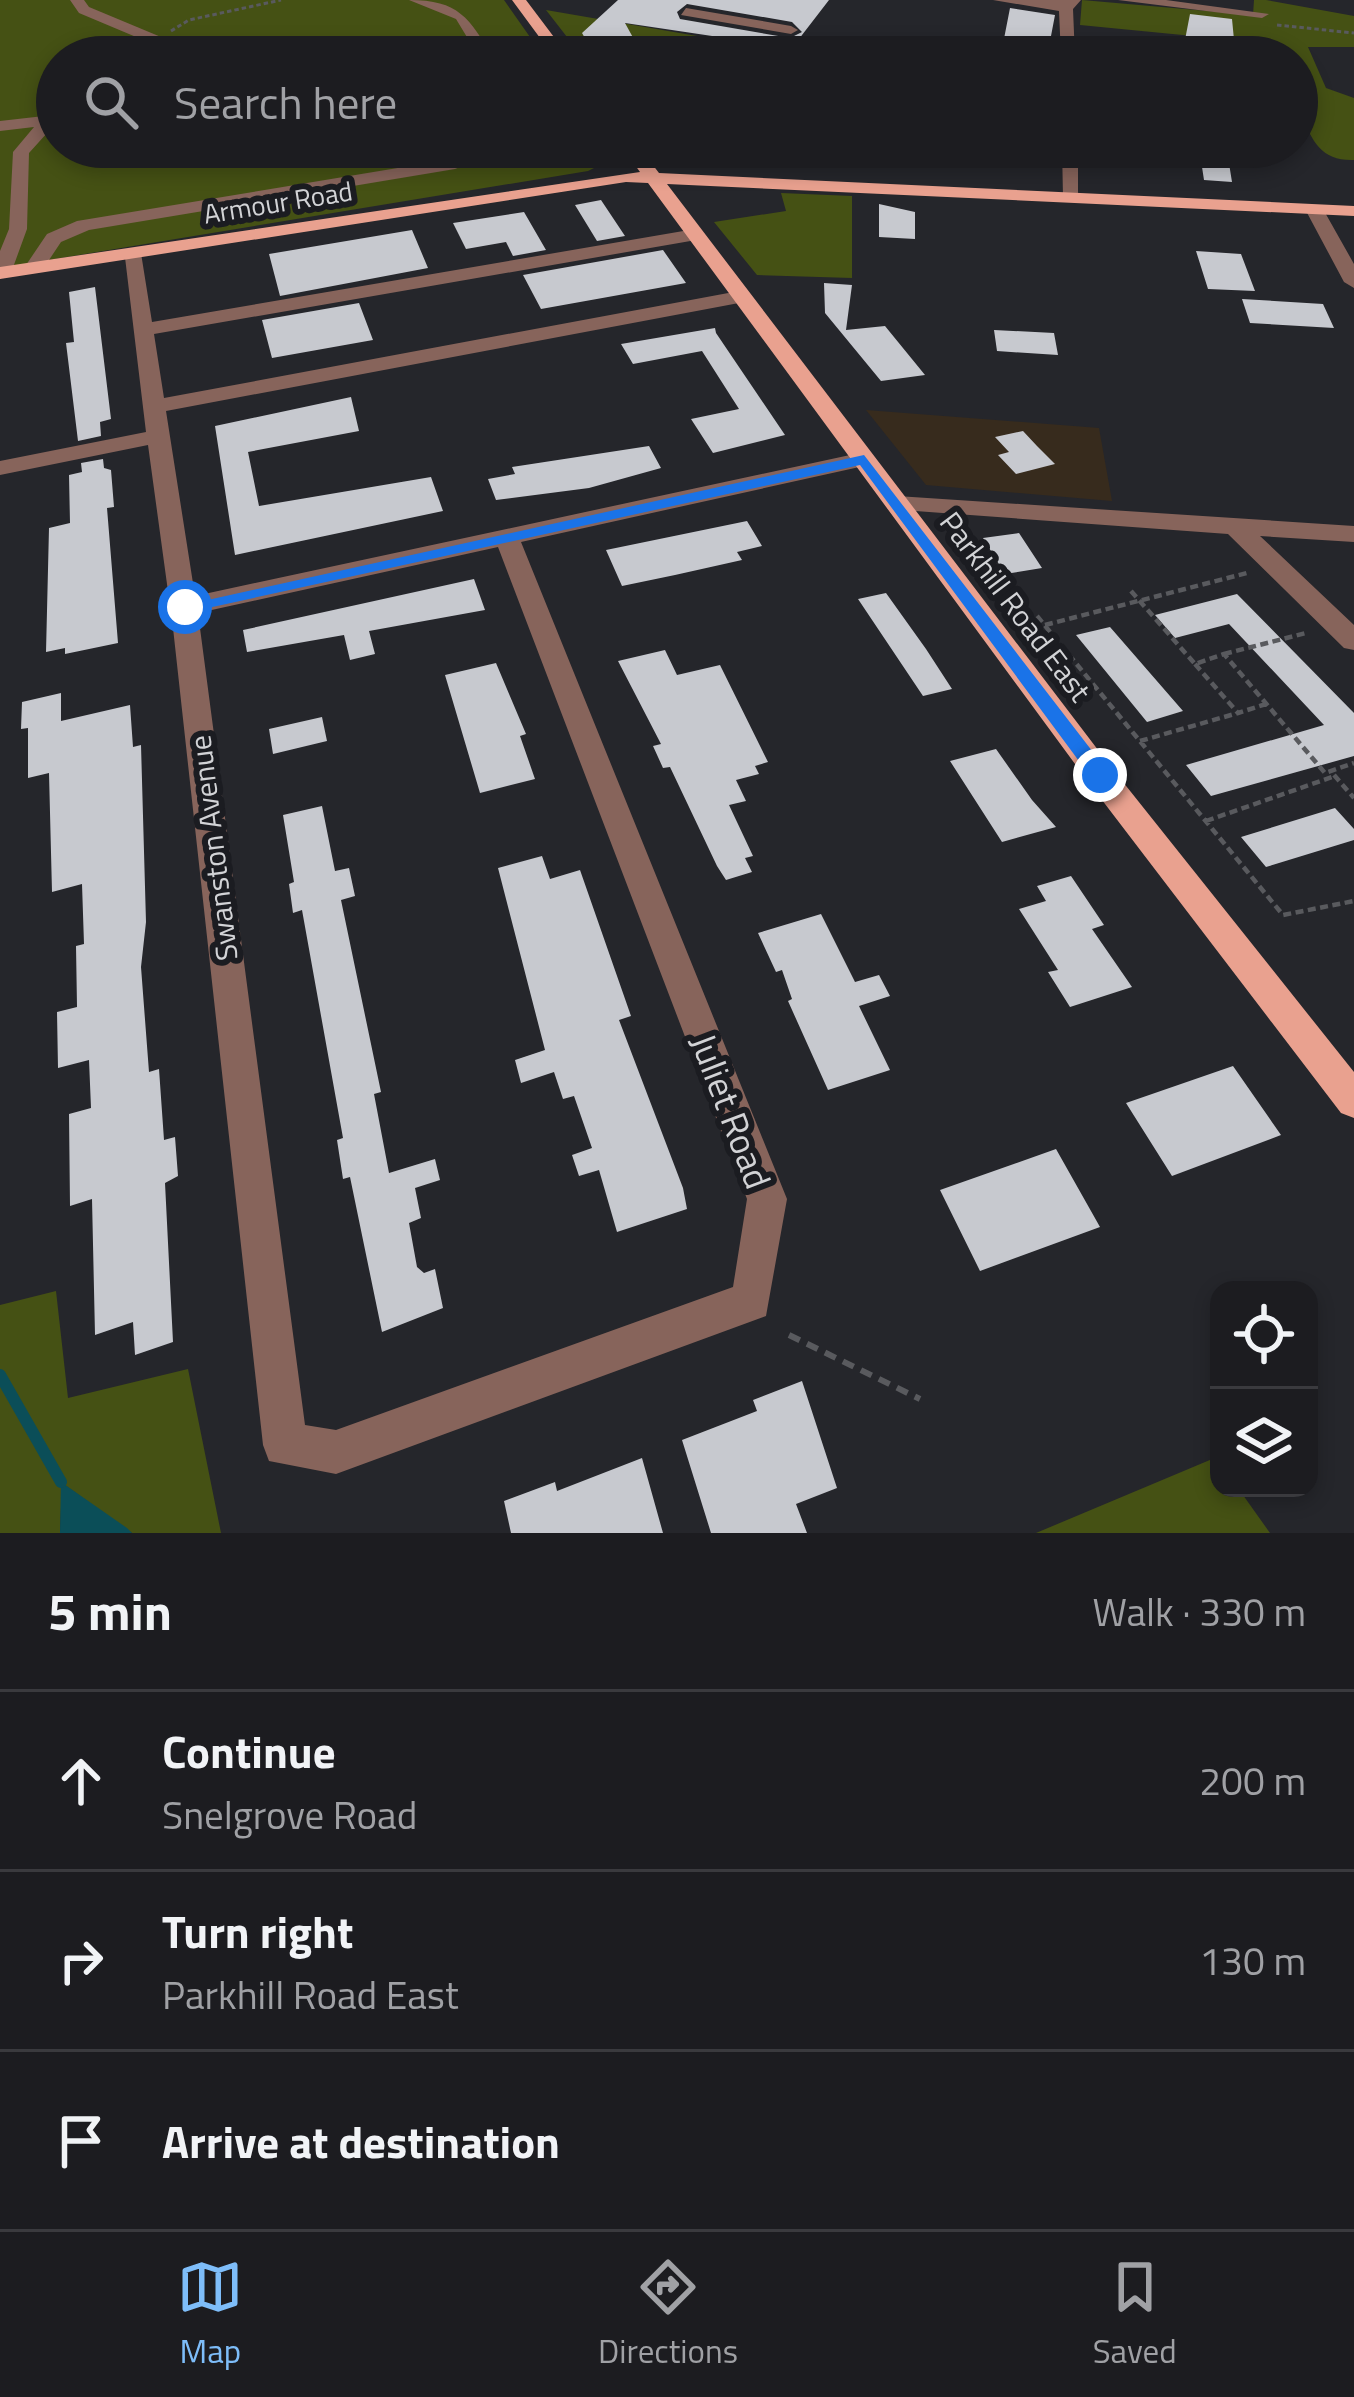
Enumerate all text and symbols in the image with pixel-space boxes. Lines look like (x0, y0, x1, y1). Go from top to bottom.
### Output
search box (36, 36, 1318, 168)
text: Search here (174, 68, 397, 136)
icon: search (78, 69, 144, 135)
street label: Armour Road (200, 170, 355, 234)
street label: Parkhill Road East (929, 501, 1103, 712)
route start (158, 580, 212, 634)
street label: Swanston Avenue (176, 733, 250, 963)
route end (1073, 748, 1127, 802)
street label: Juliet Road (677, 1025, 786, 1196)
map controls (1210, 1281, 1318, 1497)
button: locate (1210, 1281, 1318, 1389)
button: layers (1210, 1389, 1318, 1497)
text: 5 min (48, 1572, 172, 1650)
text: Walk · 330 m (1092, 1582, 1306, 1641)
text: Continue (162, 1717, 336, 1785)
icon: ahead (48, 1748, 114, 1814)
text: 200 m (1199, 1751, 1306, 1810)
text: Snelgrove Road (162, 1785, 417, 1844)
text: Turn right (162, 1897, 353, 1965)
icon: right (48, 1928, 114, 1994)
text: 130 m (1199, 1931, 1306, 1990)
text: Parkhill Road East (162, 1965, 459, 2024)
text: Arrive at destination (162, 2107, 560, 2175)
icon: arrive (48, 2108, 114, 2174)
tab: Map (177, 2254, 243, 2376)
tab: Directions (598, 2254, 738, 2376)
tab: Saved (1093, 2254, 1177, 2376)

